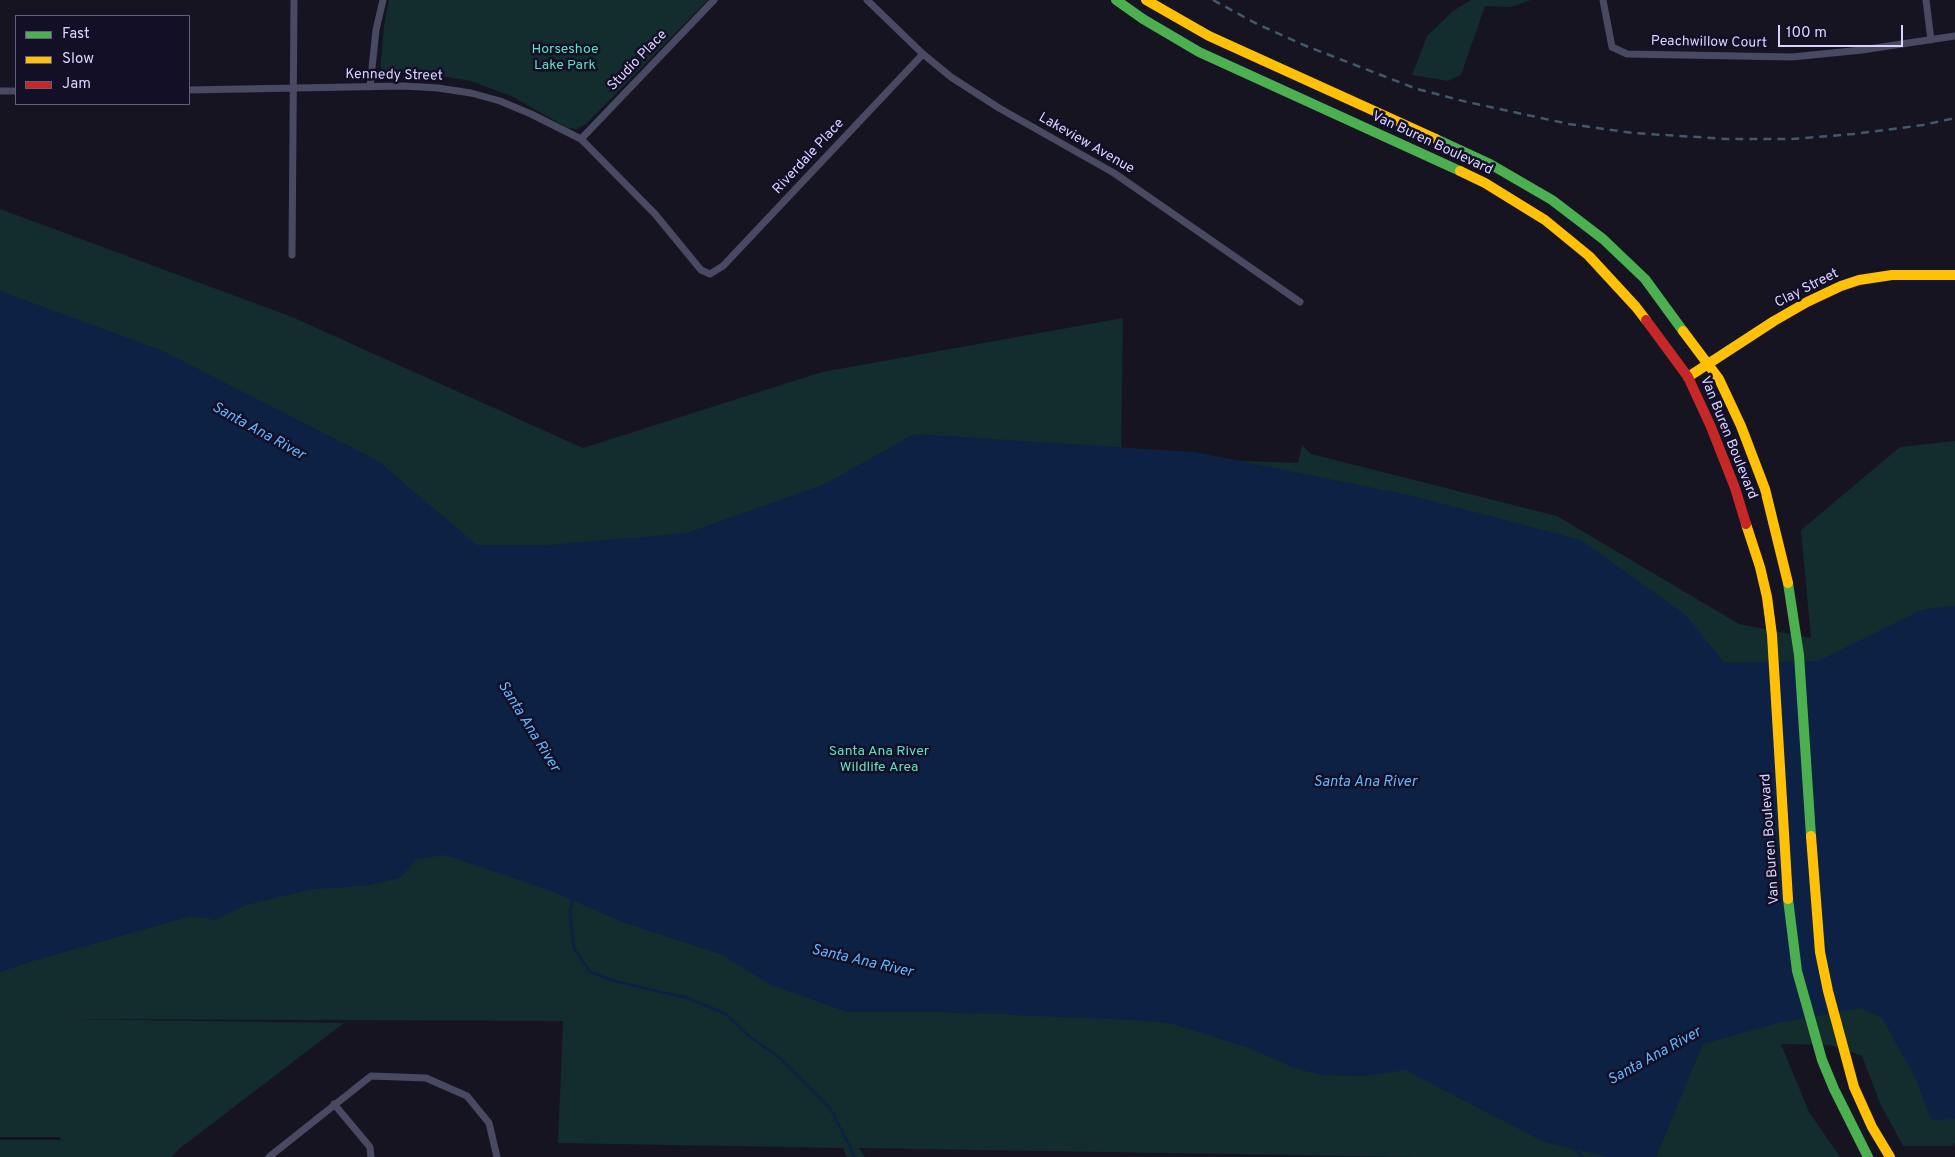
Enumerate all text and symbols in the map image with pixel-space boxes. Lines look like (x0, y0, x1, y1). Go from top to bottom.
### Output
legend (15, 15, 190, 105)
scale bar (1780, 15, 1905, 47)
text: 100 m (1786, 24, 1827, 43)
text: Fast (62, 25, 90, 44)
street label: Studio Place (605, 27, 671, 95)
street label: Peachwillow Court (1651, 34, 1767, 52)
park label: Horseshoe Lake Park (532, 42, 598, 74)
text: Slow (62, 50, 94, 69)
street label: Kennedy Street (345, 67, 443, 85)
text: Jam (62, 75, 91, 94)
street label: Van Buren Boulevard (1369, 109, 1495, 179)
street label: Lakeview Avenue (1035, 110, 1137, 178)
street label: Riverdale Place (770, 116, 848, 198)
street label: Clay Street (1772, 266, 1842, 312)
street label: Van Buren Boulevard (1696, 374, 1760, 502)
water label: Santa Ana River (208, 399, 308, 465)
water label: Santa Ana River (493, 678, 563, 776)
park label: Santa Ana River Wildlife Area (829, 744, 929, 776)
street label: Van Buren Boulevard (1758, 773, 1784, 905)
water label: Santa Ana River (1313, 774, 1417, 792)
water label: Santa Ana River (809, 942, 915, 982)
water label: Santa Ana River (1605, 1024, 1705, 1090)

